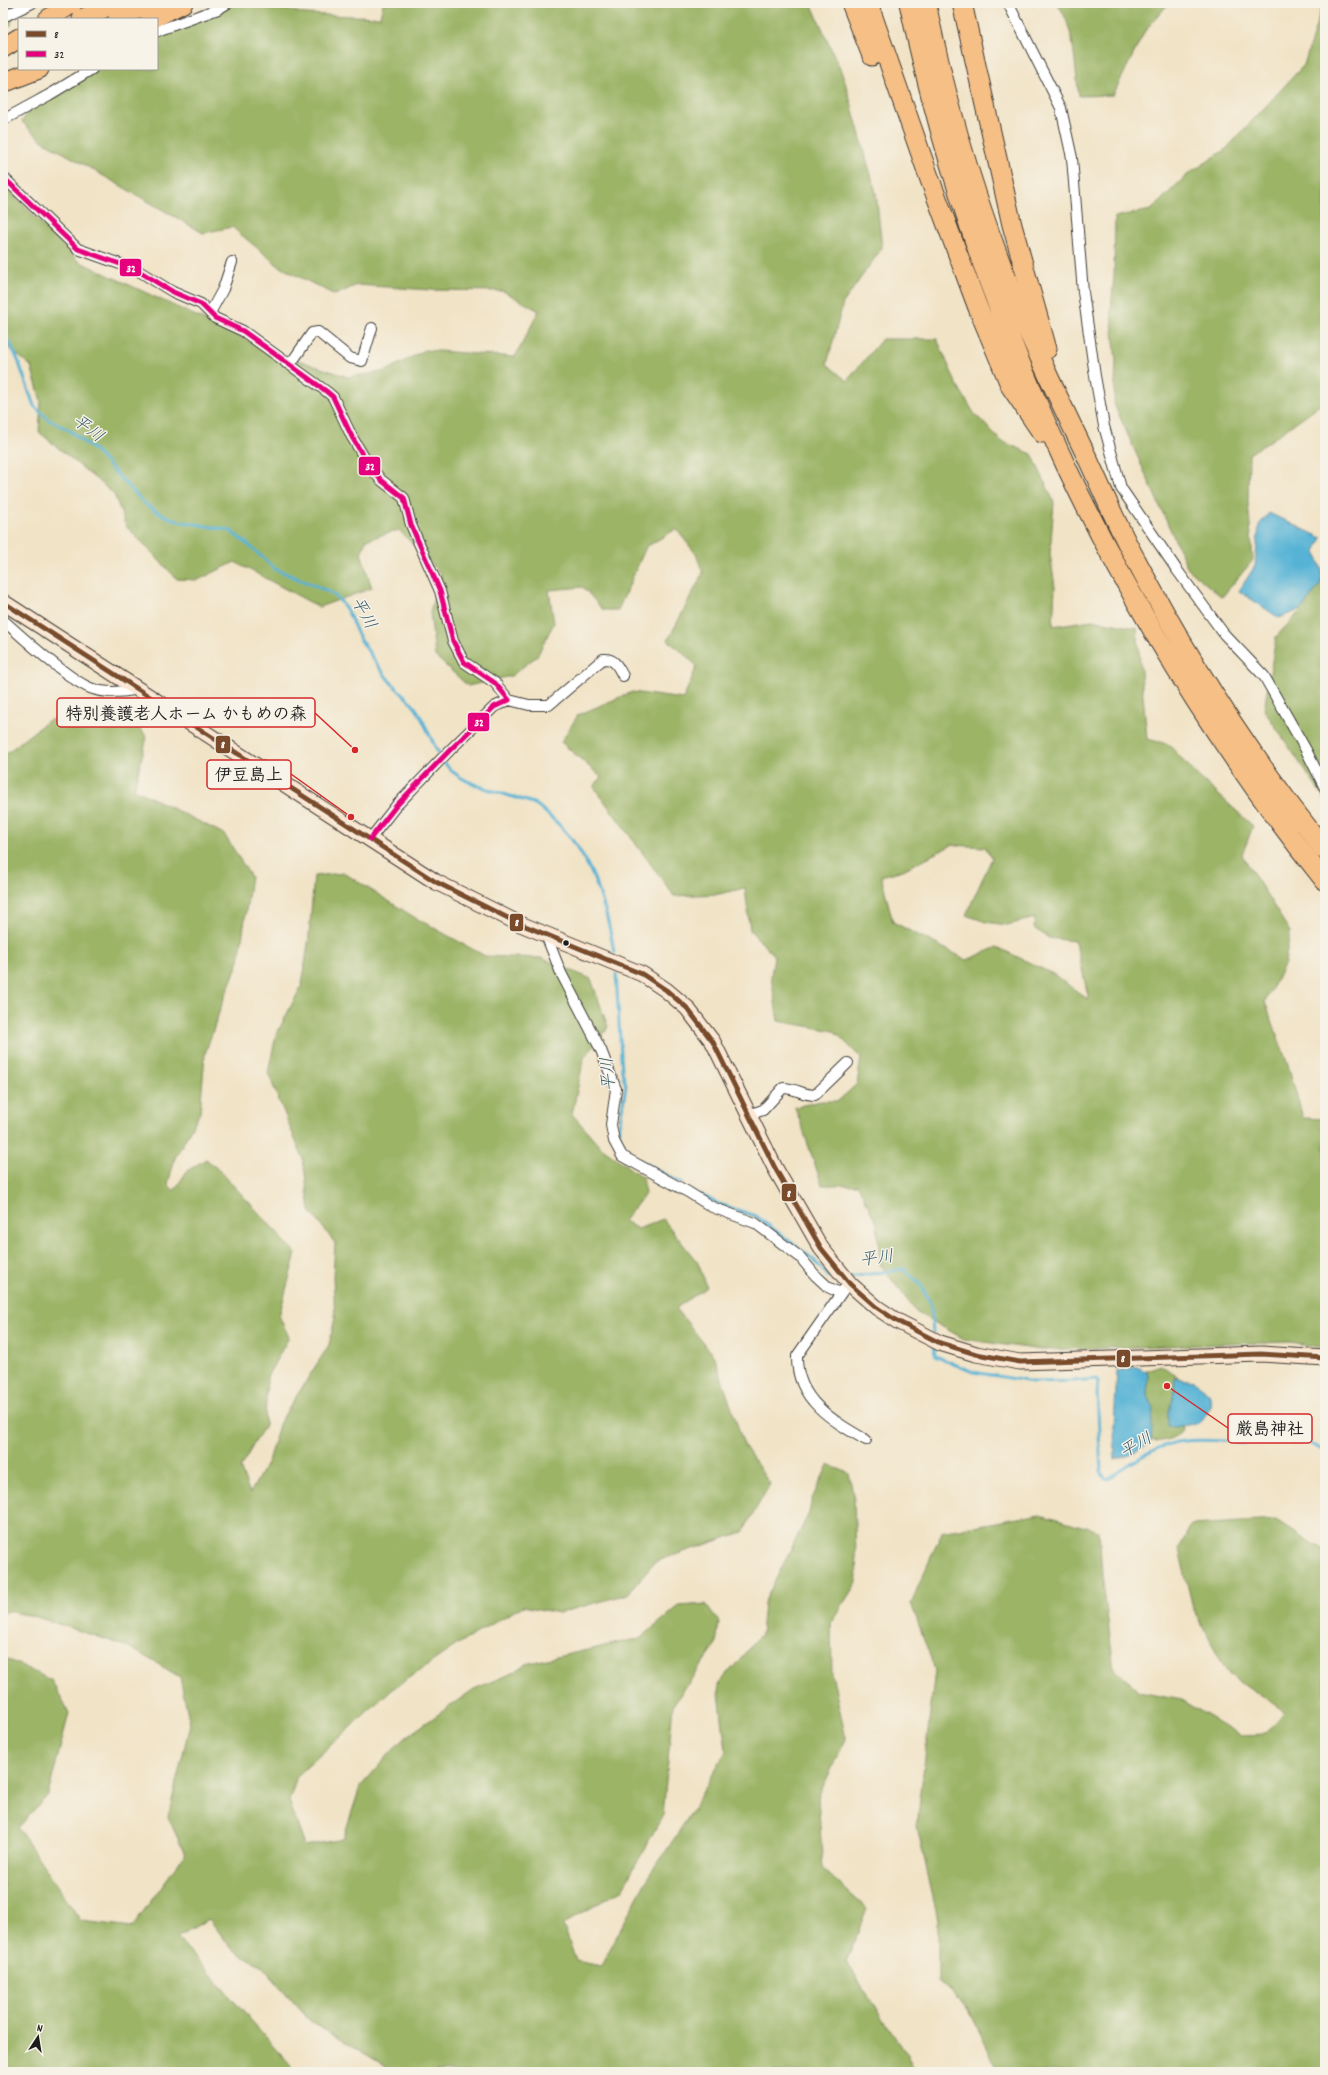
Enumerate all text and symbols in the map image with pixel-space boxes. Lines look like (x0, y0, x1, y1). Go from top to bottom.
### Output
legend (18, 18, 158, 70)
text: 8 (54, 27, 59, 44)
text: 32 (54, 47, 65, 64)
line badge: 32 (119, 258, 142, 277)
text: 32 (126, 262, 136, 278)
water label: 平川 (66, 410, 108, 450)
line badge: 32 (358, 456, 381, 476)
text: 32 (365, 460, 375, 476)
water label: 平川 (343, 593, 381, 635)
callout: 特別養護老人ホーム かもめの森 (57, 698, 315, 727)
text: 特別養護老人ホーム かもめの森 (65, 704, 307, 728)
line badge: 32 (467, 712, 490, 732)
text: 32 (474, 716, 484, 732)
line badge: 8 (215, 735, 231, 754)
text: 8 (221, 738, 226, 754)
callout: 伊豆島上 (207, 760, 291, 789)
text: 伊豆島上 (215, 765, 283, 789)
line badge: 8 (509, 913, 524, 932)
text: 8 (515, 916, 520, 932)
unlabelled marker (561, 938, 571, 948)
water label: 平川 (597, 1056, 623, 1092)
line badge: 8 (781, 1183, 797, 1202)
text: 8 (787, 1187, 792, 1203)
water label: 平川 (858, 1246, 896, 1274)
line badge: 8 (1116, 1349, 1131, 1368)
text: 8 (1121, 1352, 1126, 1368)
callout: 厳島神社 (1228, 1414, 1312, 1443)
text: 厳島神社 (1236, 1419, 1304, 1443)
water label: 平川 (1116, 1428, 1158, 1466)
north arrow (18, 2017, 58, 2057)
text: N (35, 2021, 45, 2038)

